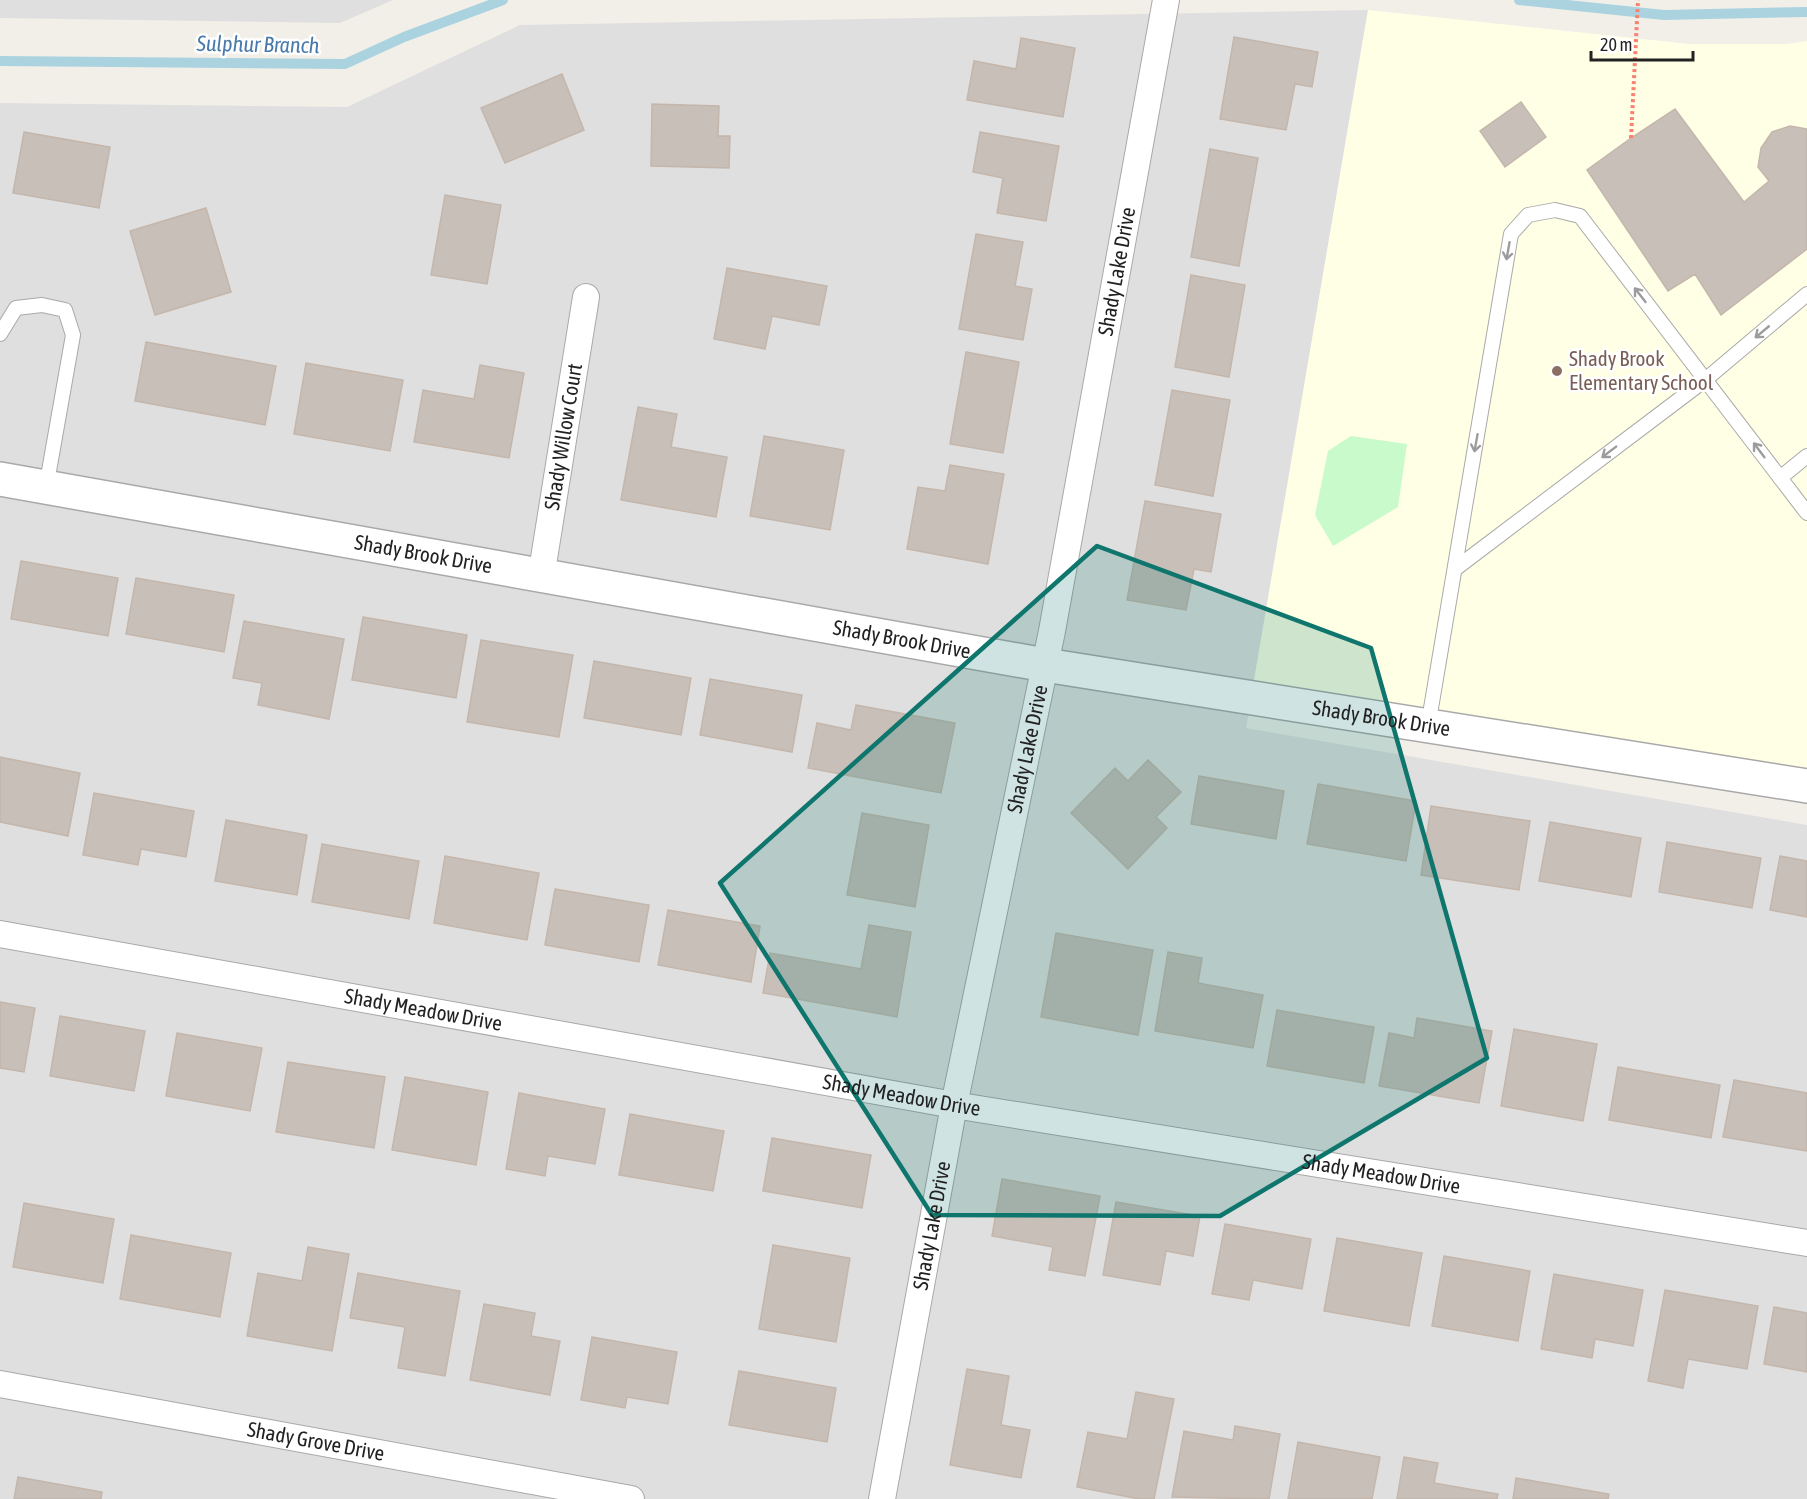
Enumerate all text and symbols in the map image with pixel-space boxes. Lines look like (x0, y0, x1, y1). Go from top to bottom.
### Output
scale bar (1591, 24, 1693, 62)
water label: Sulphur Branch (195, 30, 320, 58)
text: 20 m (1600, 34, 1632, 55)
street label: Shady Lake Drive (1093, 205, 1139, 337)
one-way arrow (1502, 240, 1513, 260)
one-way arrow (1634, 288, 1647, 304)
one-way arrow (1754, 325, 1770, 338)
place label: Shady Brook Elementary School (1569, 346, 1714, 394)
street label: Shady Willow Court (539, 362, 586, 512)
marker: Shady Brook Elementary School (1550, 364, 1564, 378)
one-way arrow (1470, 433, 1481, 452)
one-way arrow (1752, 443, 1765, 459)
one-way arrow (1602, 446, 1618, 459)
street label: Shady Brook Drive (353, 529, 494, 577)
street label: Shady Brook Drive (831, 615, 973, 663)
street label: Shady Lake Drive (1002, 683, 1052, 815)
street label: Shady Brook Drive (1311, 695, 1452, 740)
street label: Shady Meadow Drive (343, 983, 504, 1035)
street label: Shady Meadow Drive (821, 1069, 982, 1120)
street label: Shady Meadow Drive (1301, 1149, 1462, 1198)
street label: Shady Lake Drive (907, 1159, 955, 1292)
street label: Shady Grove Drive (245, 1416, 387, 1465)

